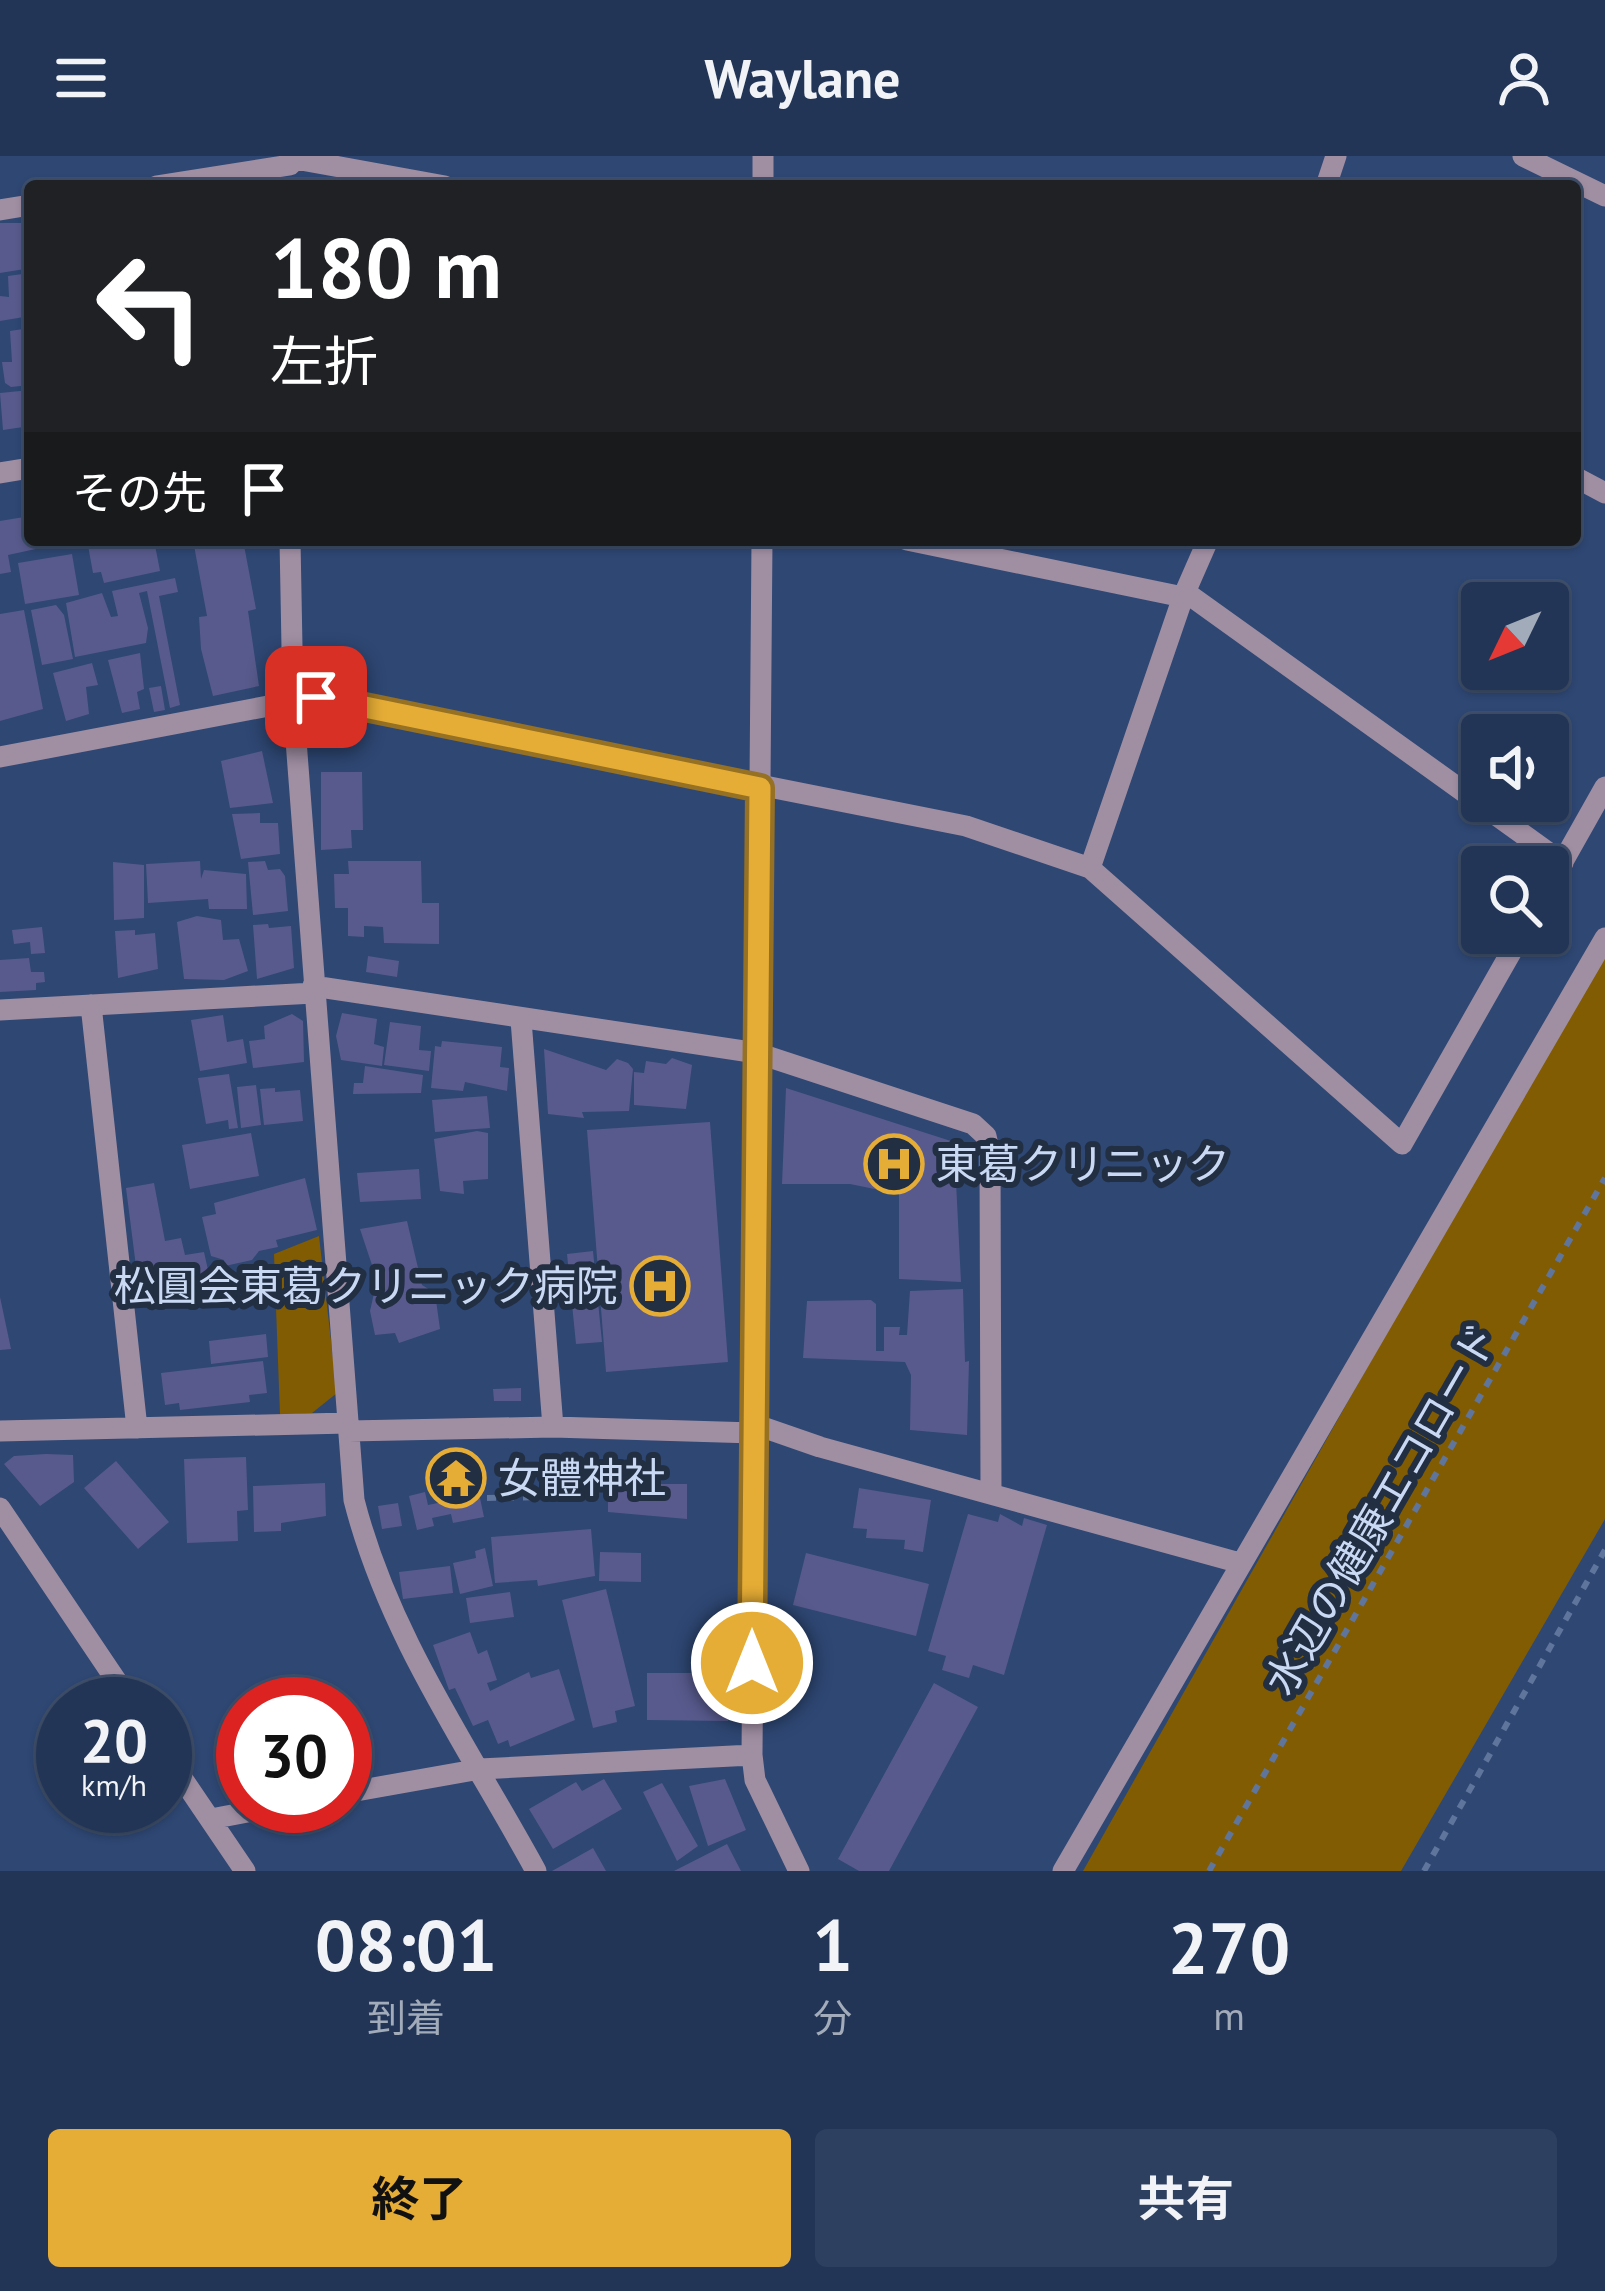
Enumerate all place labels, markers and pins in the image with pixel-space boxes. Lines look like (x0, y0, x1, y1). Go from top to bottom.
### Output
pin (265, 646, 367, 748)
hospital icon: 東葛クリニック (863, 1133, 925, 1195)
place label: 東葛クリニック (936, 1136, 1230, 1191)
hospital icon: 松圓会東葛クリニック病院 (629, 1255, 691, 1317)
place label: 松圓会東葛クリニック病院 (114, 1258, 618, 1313)
temple icon: 女體神社 (425, 1447, 487, 1509)
place label: 女體神社 (498, 1450, 666, 1505)

